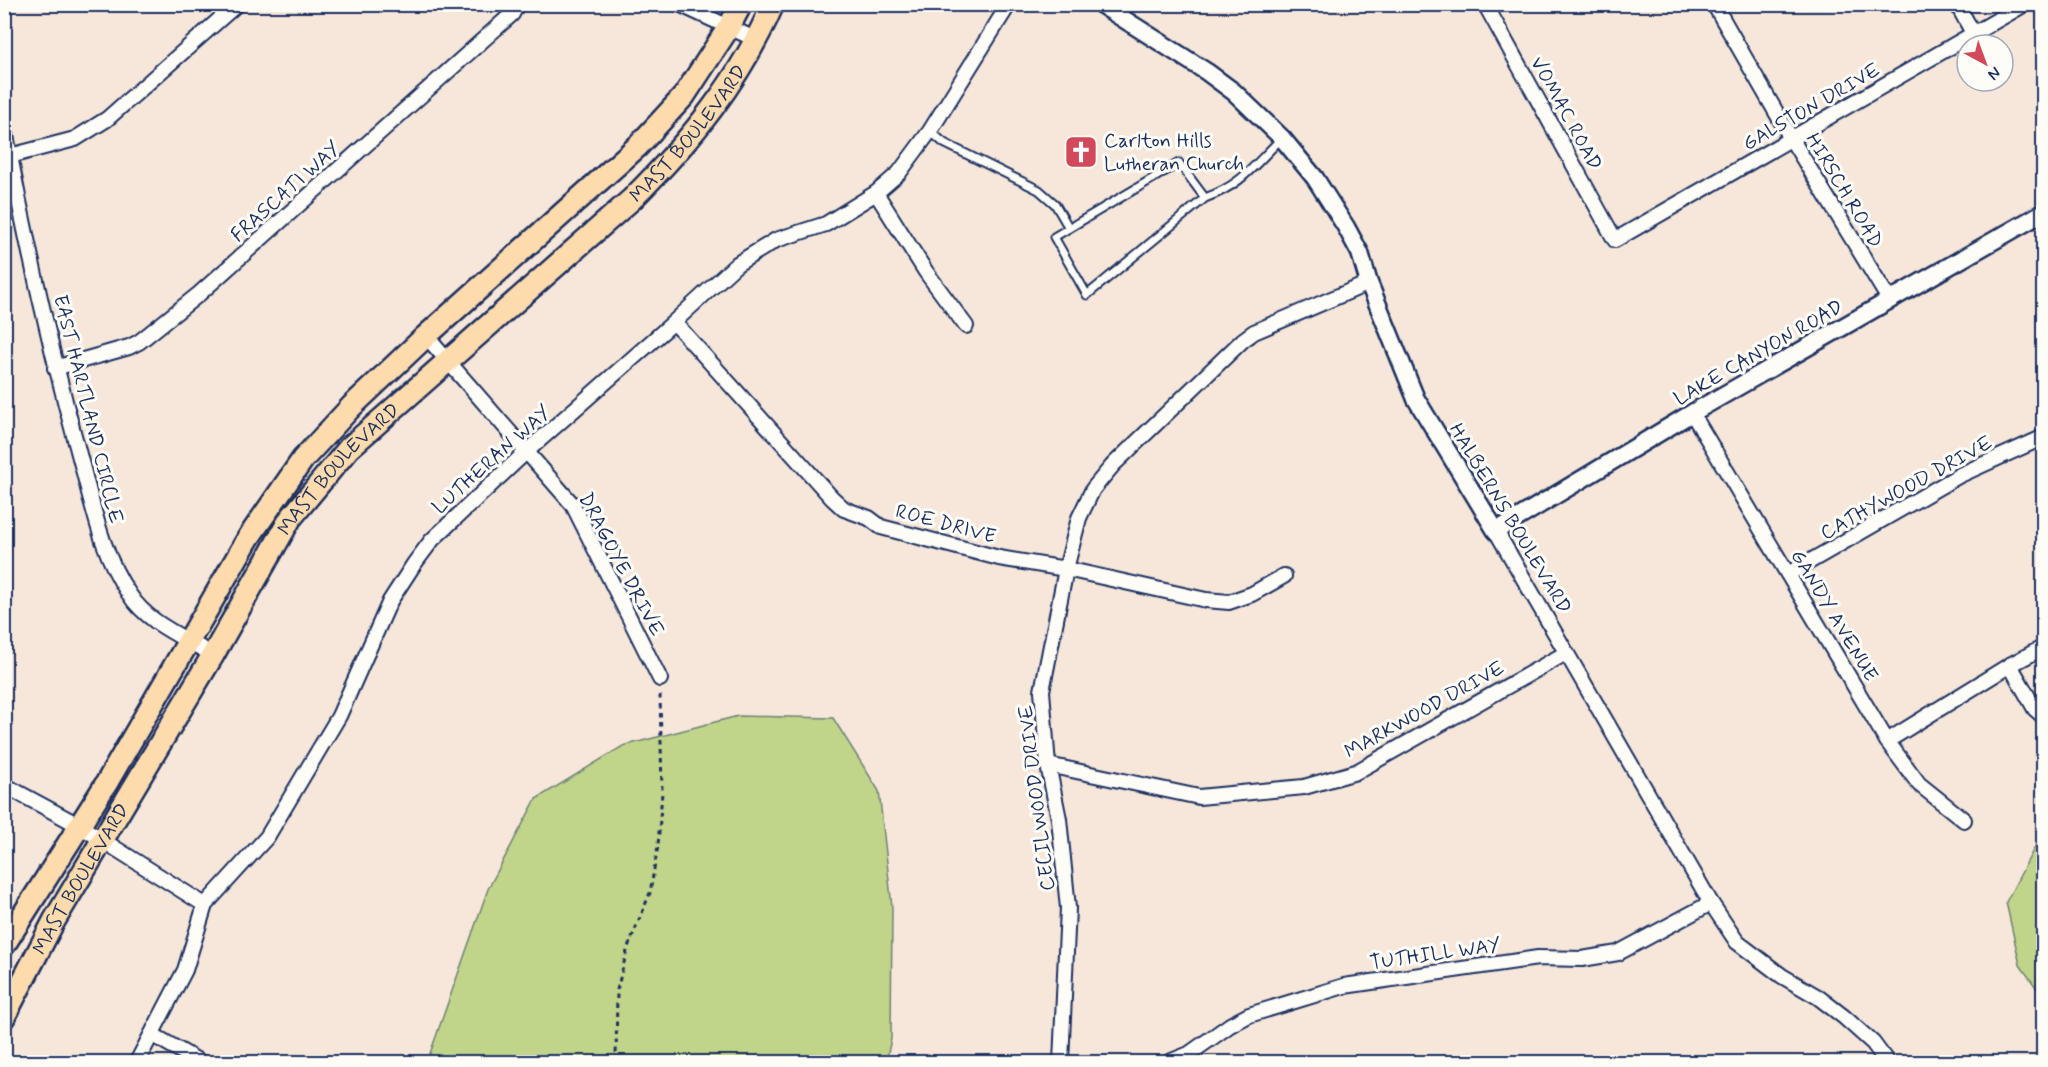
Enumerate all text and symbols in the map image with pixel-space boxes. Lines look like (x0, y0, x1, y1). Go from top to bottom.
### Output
north arrow (1955, 33, 2015, 93)
street label: VOMAC ROAD (1523, 52, 1608, 175)
street label: GALSTON DRIVE (1738, 57, 1885, 158)
street label: MAST BOULEVARD (624, 60, 753, 209)
text: N (1983, 62, 2005, 85)
place label: Carlton Hills Lutheran Church (1104, 128, 1244, 178)
street label: HIRSCH ROAD (1799, 128, 1889, 253)
church icon: Carlton Hills Lutheran Church (1063, 134, 1099, 170)
street label: FRASCATI WAY (225, 135, 347, 249)
street label: EAST HARTLAND CIRCLE (46, 292, 129, 527)
street label: LAKE CANYON ROAD (1669, 294, 1848, 413)
street label: MAST BOULEVARD (272, 397, 406, 540)
street label: LUTHERAN WAY (427, 400, 557, 521)
street label: HALBERNS BOULEVARD (1442, 418, 1577, 619)
street label: CATHYWOOD DRIVE (1816, 430, 1998, 547)
street label: DRAGOYE DRIVE (571, 488, 670, 641)
street label: ROE DRIVE (893, 498, 999, 551)
street label: GANDY AVENUE (1784, 545, 1884, 687)
street label: MARKWOOD DRIVE (1340, 655, 1510, 766)
street label: CECILWOOD DRIVE (1013, 703, 1062, 892)
street label: MAST BOULEVARD (27, 799, 136, 960)
street label: TUTHILL WAY (1368, 932, 1502, 977)

